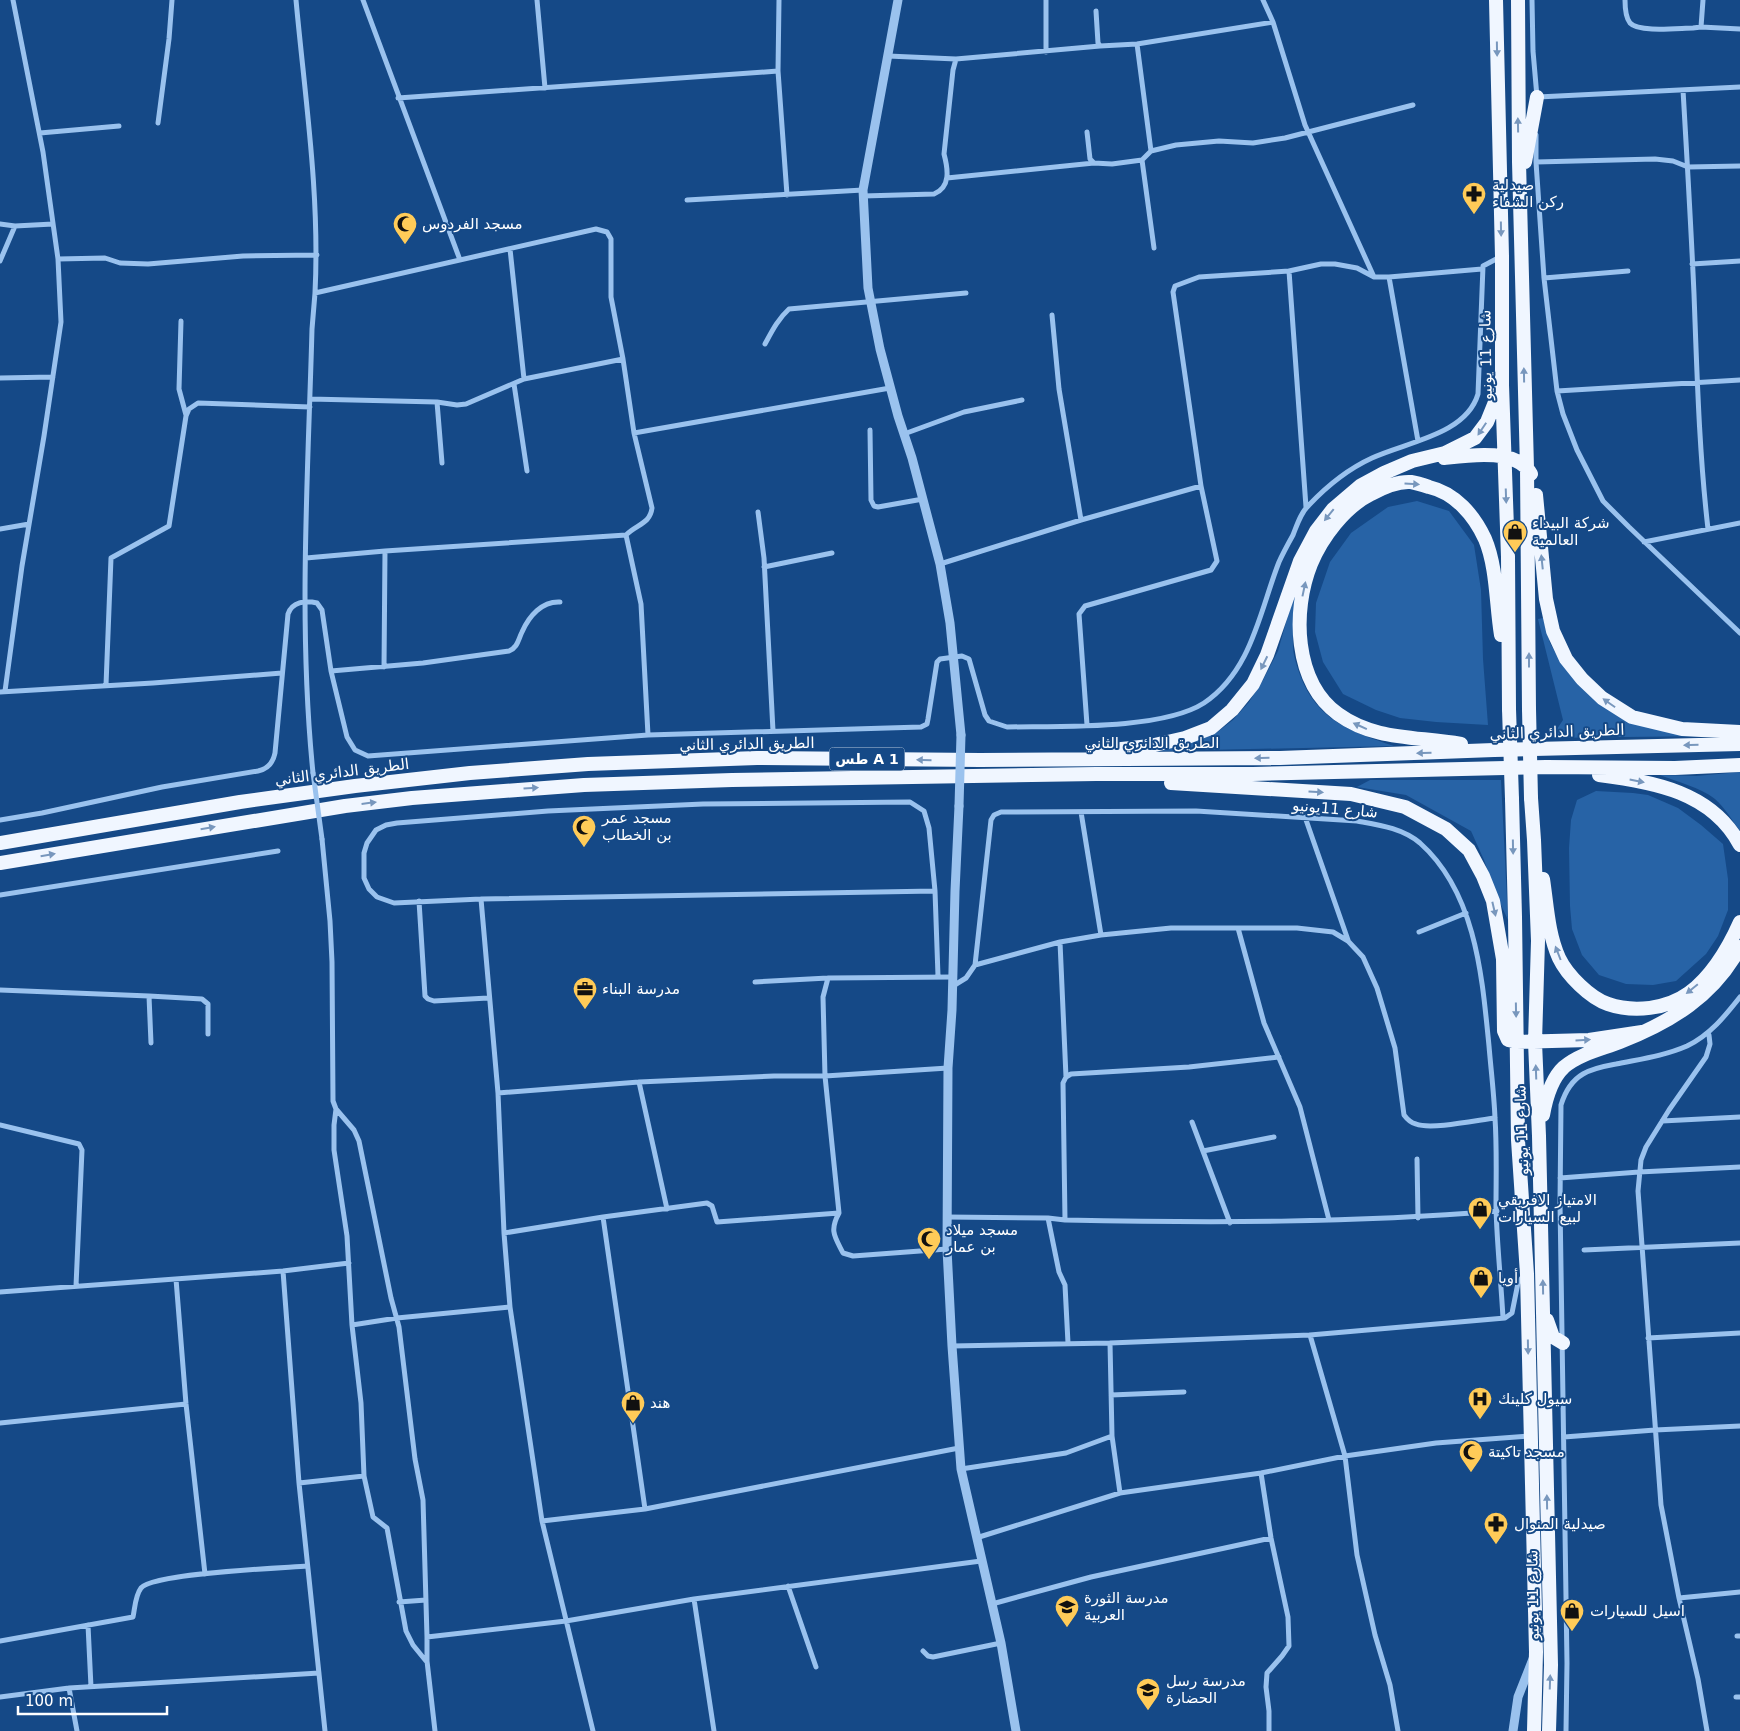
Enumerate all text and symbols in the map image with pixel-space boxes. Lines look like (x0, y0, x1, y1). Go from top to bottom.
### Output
one-way arrow (1494, 41, 1502, 57)
one-way arrow (1514, 117, 1522, 133)
place label: صيدلية ركن الشفاء (1492, 176, 1564, 211)
pharmacy icon: صيدلية ركن الشفاء (1461, 181, 1487, 215)
mosque icon: مسجد الفردوس (392, 211, 418, 245)
place label: مسجد الفردوس (422, 215, 523, 233)
one-way arrow (1498, 221, 1506, 237)
street label: شارع 11 يونيو (1476, 310, 1496, 401)
one-way arrow (1519, 367, 1527, 383)
one-way arrow (1477, 422, 1487, 436)
one-way arrow (1404, 480, 1420, 488)
one-way arrow (1502, 488, 1510, 504)
one-way arrow (1323, 508, 1334, 521)
place label: شركة البيداء العالمية (1532, 514, 1610, 549)
shop icon: شركة البيداء العالمية (1502, 519, 1528, 553)
one-way arrow (1538, 554, 1546, 570)
one-way arrow (1301, 580, 1309, 596)
one-way arrow (1525, 652, 1533, 668)
one-way arrow (1259, 656, 1267, 670)
one-way arrow (1602, 698, 1616, 708)
street label: الطريق الدائري الثاني (1489, 721, 1625, 744)
one-way arrow (1353, 722, 1367, 730)
street label: الطريق الدائري الثاني (679, 734, 815, 755)
street label: الطريق الدائري الثاني (1084, 734, 1220, 753)
one-way arrow (1683, 741, 1699, 749)
road number: طس A 1 (830, 748, 904, 771)
one-way arrow (1416, 749, 1432, 757)
one-way arrow (1253, 754, 1269, 762)
street label: الطريق الدائري الثاني (274, 755, 410, 790)
one-way arrow (916, 756, 932, 764)
one-way arrow (1629, 777, 1645, 785)
one-way arrow (523, 784, 539, 792)
one-way arrow (1308, 788, 1324, 796)
street label: شارع 11يونيو (1291, 796, 1378, 822)
one-way arrow (361, 799, 377, 807)
place label: مسجد عمر بن الخطاب (601, 809, 672, 844)
mosque icon: مسجد عمر بن الخطاب (571, 814, 597, 848)
one-way arrow (201, 824, 217, 832)
one-way arrow (1509, 840, 1517, 856)
one-way arrow (40, 851, 56, 859)
one-way arrow (1491, 901, 1499, 917)
one-way arrow (1554, 945, 1562, 960)
office icon: مدرسة البناء (572, 976, 598, 1010)
place label: مدرسة البناء (602, 980, 680, 998)
one-way arrow (1686, 984, 1699, 995)
one-way arrow (1513, 1002, 1521, 1018)
one-way arrow (1575, 1036, 1591, 1044)
one-way arrow (1532, 1064, 1540, 1080)
street label: شارع 11 يونيو (1511, 1085, 1533, 1176)
place label: الامتياز الافريقي لبيع السيارات (1498, 1191, 1597, 1226)
shop icon: الامتياز الافريقي لبيع السيارات (1467, 1196, 1493, 1230)
place label: مسجد ميلاد بن عمار (945, 1221, 1018, 1256)
mosque icon: مسجد ميلاد بن عمار (916, 1226, 942, 1260)
shop icon: أويا (1468, 1265, 1494, 1299)
place label: أويا (1498, 1268, 1518, 1287)
one-way arrow (1538, 1279, 1546, 1295)
one-way arrow (1525, 1339, 1533, 1355)
hospital icon: سيول كلينك (1467, 1386, 1493, 1420)
shop icon: هند (620, 1390, 646, 1424)
place label: سيول كلينك (1498, 1390, 1572, 1408)
place label: هند (650, 1394, 670, 1412)
mosque icon: مسجد تاكيتة (1458, 1439, 1484, 1473)
place label: مسجد تاكيتة (1488, 1443, 1565, 1461)
one-way arrow (1543, 1494, 1551, 1510)
pharmacy icon: صيدلية المنوال (1483, 1511, 1509, 1545)
place label: صيدلية المنوال (1514, 1515, 1606, 1533)
street label: شارع 11 يونيو (1523, 1550, 1543, 1641)
place label: مدرسة الثورة العربية (1084, 1589, 1169, 1624)
school or university icon: مدرسة الثورة العربية (1054, 1594, 1080, 1628)
shop icon: اسيل للسيارات (1559, 1598, 1585, 1632)
place label: اسيل للسيارات (1590, 1602, 1685, 1620)
place label: مدرسة رسل الحضارة (1166, 1672, 1246, 1707)
one-way arrow (1547, 1674, 1555, 1690)
school or university icon: مدرسة رسل الحضارة (1135, 1677, 1161, 1711)
scale bar (18, 1684, 166, 1716)
text: 100 m (25, 1692, 73, 1710)

